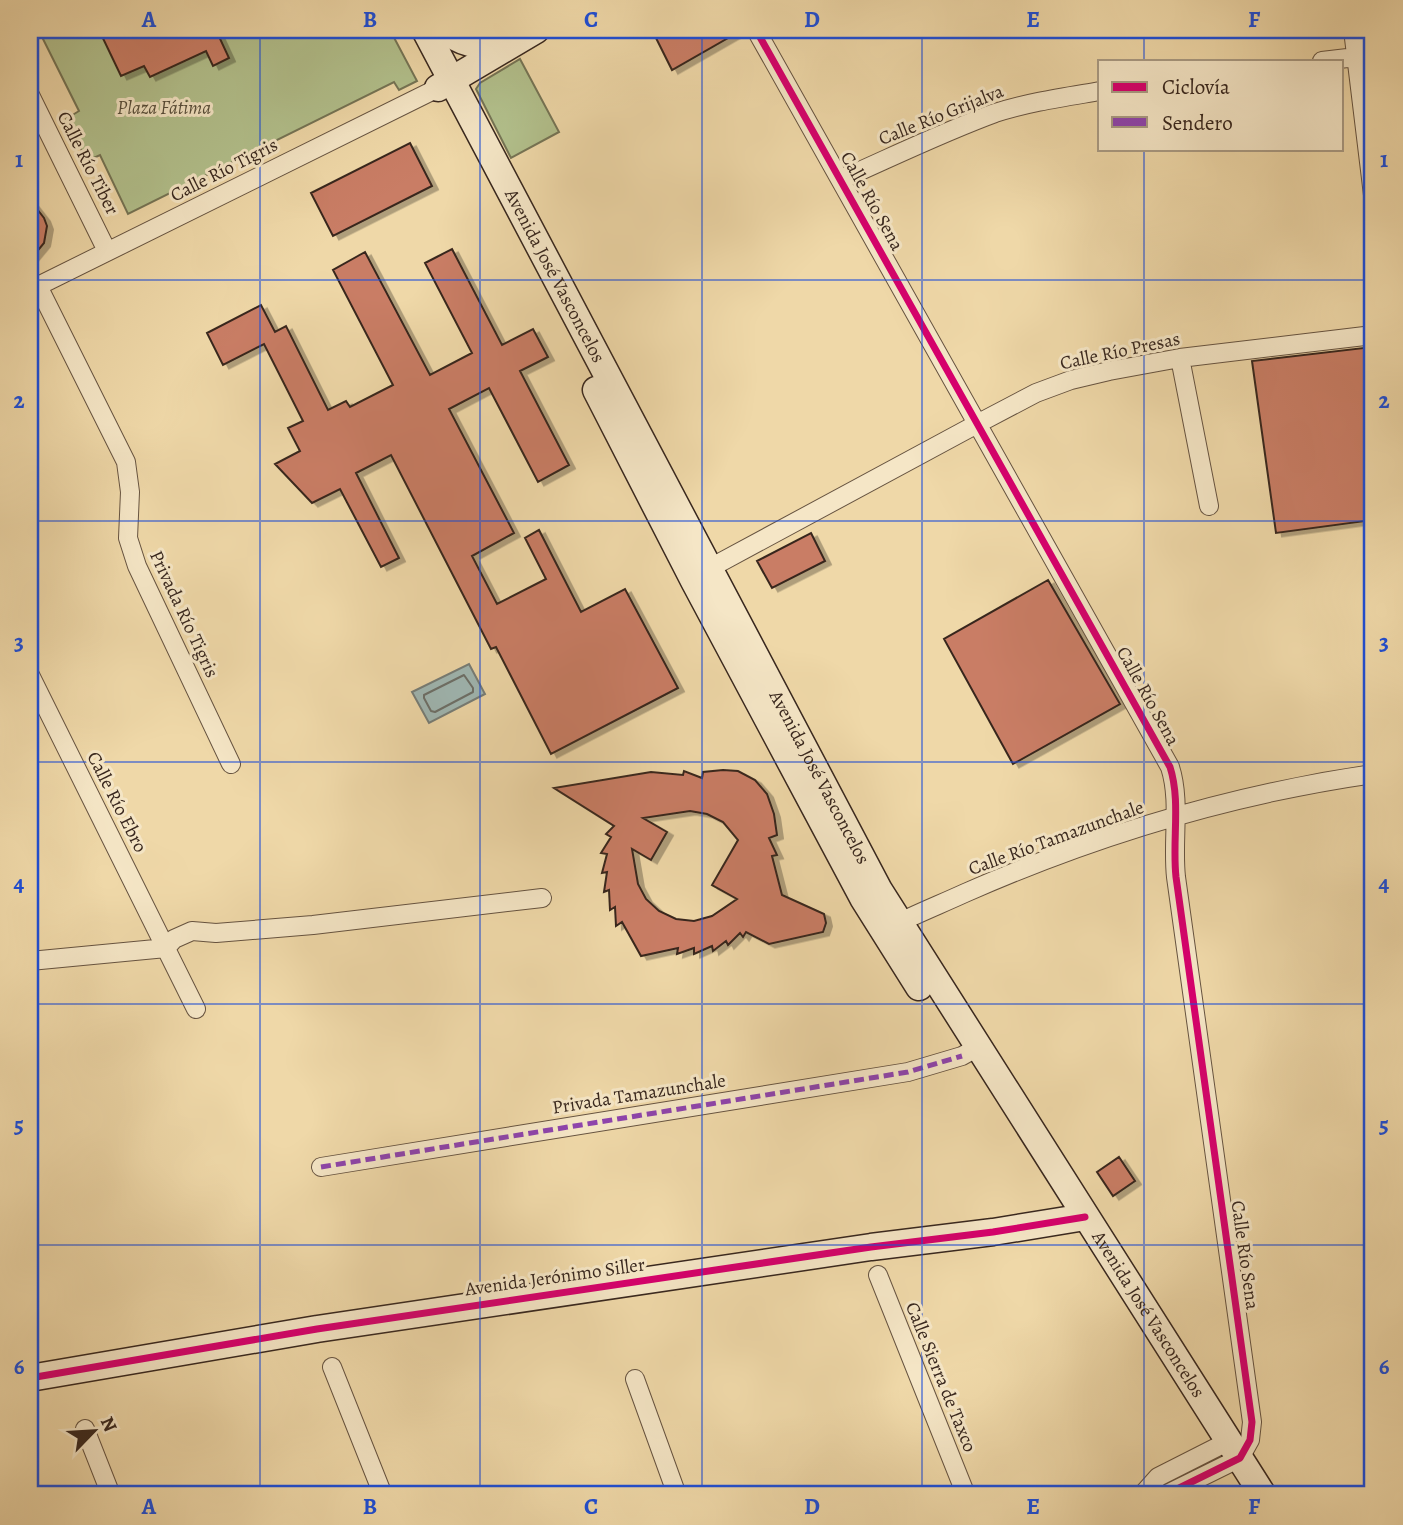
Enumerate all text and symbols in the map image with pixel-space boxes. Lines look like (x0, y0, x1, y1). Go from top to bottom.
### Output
text: A (141, 4, 157, 35)
text: B (363, 4, 377, 35)
text: C (584, 4, 598, 35)
text: D (804, 4, 820, 35)
text: E (1026, 4, 1040, 35)
text: F (1248, 4, 1261, 35)
legend (1098, 60, 1344, 150)
text: Ciclovía (1162, 73, 1230, 101)
street label: Calle Río Grijalva (875, 78, 1007, 152)
park label: Plaza Fátima (117, 95, 211, 121)
street label: Calle Río Tiber (51, 107, 125, 219)
text: Sendero (1162, 109, 1233, 137)
street label: Calle Río Tigris (166, 132, 282, 208)
text: 1 (15, 144, 23, 175)
text: 1 (1380, 144, 1388, 175)
street label: Calle Río Sena (834, 147, 910, 255)
street label: Avenida José Vasconcelos (498, 183, 611, 367)
street label: Calle Río Presas (1057, 326, 1183, 376)
text: 2 (13, 385, 25, 416)
text: 2 (1378, 385, 1390, 416)
street label: Privada Río Tigris (143, 546, 225, 682)
text: 3 (14, 627, 24, 658)
text: 3 (1379, 627, 1389, 658)
street label: Calle Río Sena (1110, 642, 1186, 750)
street label: Avenida José Vasconcelos (762, 685, 876, 869)
street label: Calle Río Ebro (81, 747, 153, 857)
street label: Calle Río Tamazunchale (965, 794, 1147, 882)
text: 4 (14, 868, 25, 899)
text: 4 (1379, 868, 1390, 899)
street label: Privada Tamazunchale (550, 1067, 728, 1121)
text: 5 (14, 1109, 24, 1140)
text: 5 (1379, 1109, 1389, 1140)
street label: Calle Río Sena (1224, 1199, 1266, 1311)
street label: Avenida José Vasconcelos (1085, 1225, 1211, 1403)
street label: Avenida Jerónimo Siller (462, 1251, 647, 1303)
street label: Calle Sierra de Taxco (899, 1298, 983, 1456)
text: 6 (14, 1351, 25, 1382)
text: 6 (1379, 1351, 1390, 1382)
north arrow (60, 1396, 130, 1466)
text: N (94, 1412, 123, 1436)
text: A (141, 1491, 157, 1522)
text: B (363, 1491, 377, 1522)
text: C (584, 1491, 598, 1522)
text: D (804, 1491, 820, 1522)
text: E (1026, 1491, 1040, 1522)
text: F (1248, 1491, 1261, 1522)

